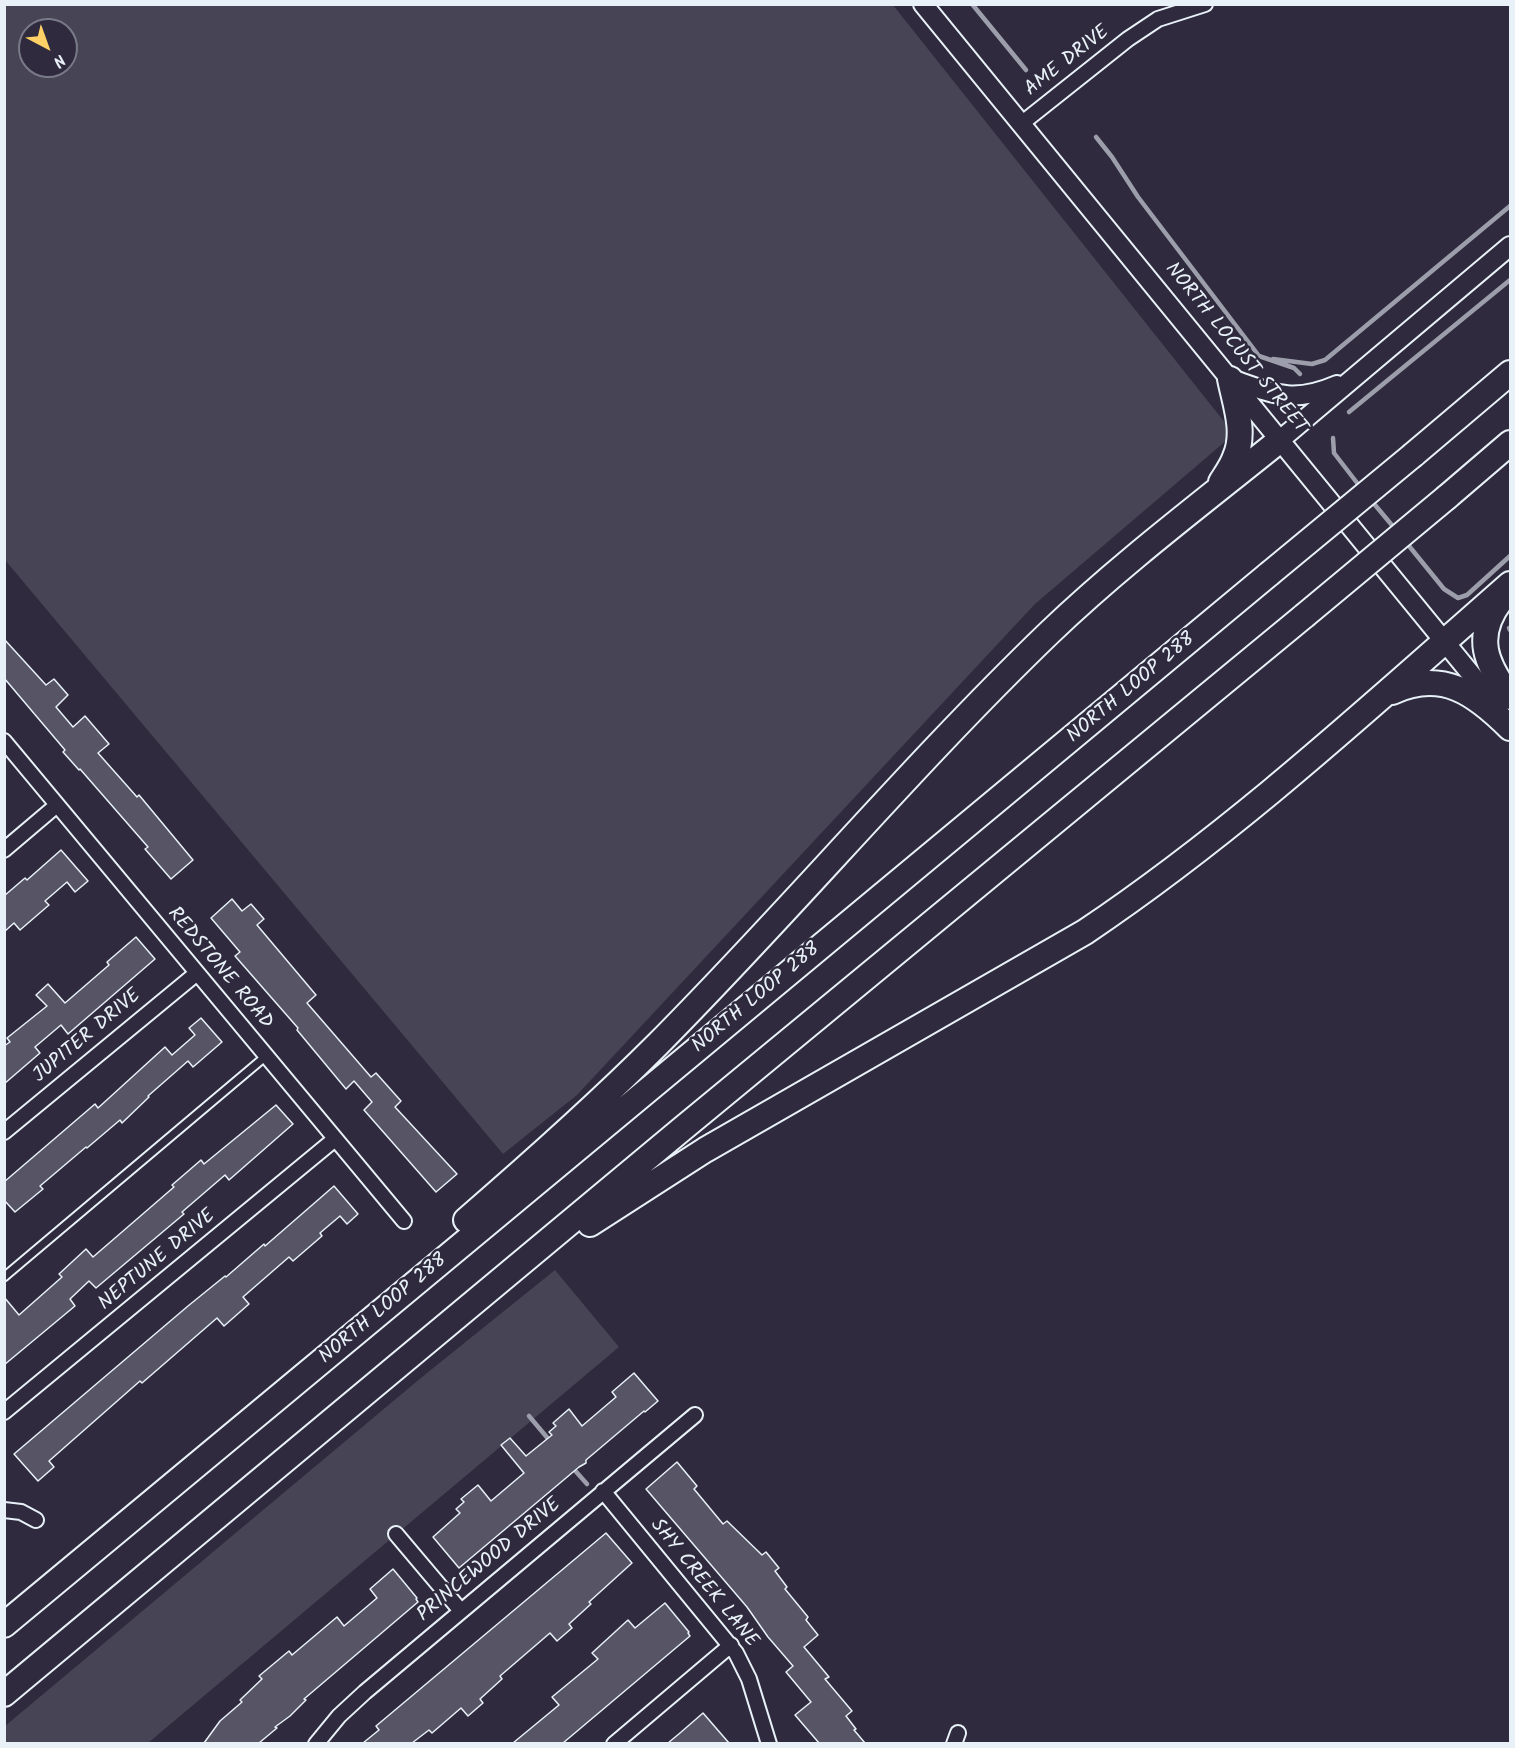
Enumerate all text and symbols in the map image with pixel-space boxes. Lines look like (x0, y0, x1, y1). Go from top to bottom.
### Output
north arrow (18, 18, 78, 78)
street label: AME DRIVE (1021, 22, 1115, 102)
text: N (47, 48, 71, 73)
street label: NORTH LOCUST STREET (1159, 259, 1311, 439)
street label: NORTH LOOP 288 (1063, 629, 1201, 749)
street label: REDSTONE ROAD (161, 903, 277, 1035)
street label: NORTH LOOP 288 (688, 939, 826, 1059)
street label: JUPITER DRIVE (29, 985, 147, 1089)
street label: NEPTUNE DRIVE (95, 1205, 221, 1317)
street label: NORTH LOOP 288 (315, 1250, 453, 1370)
street label: PRINCEWOOD DRIVE (413, 1494, 567, 1628)
street label: SHY CREEK LANE (644, 1515, 762, 1653)

